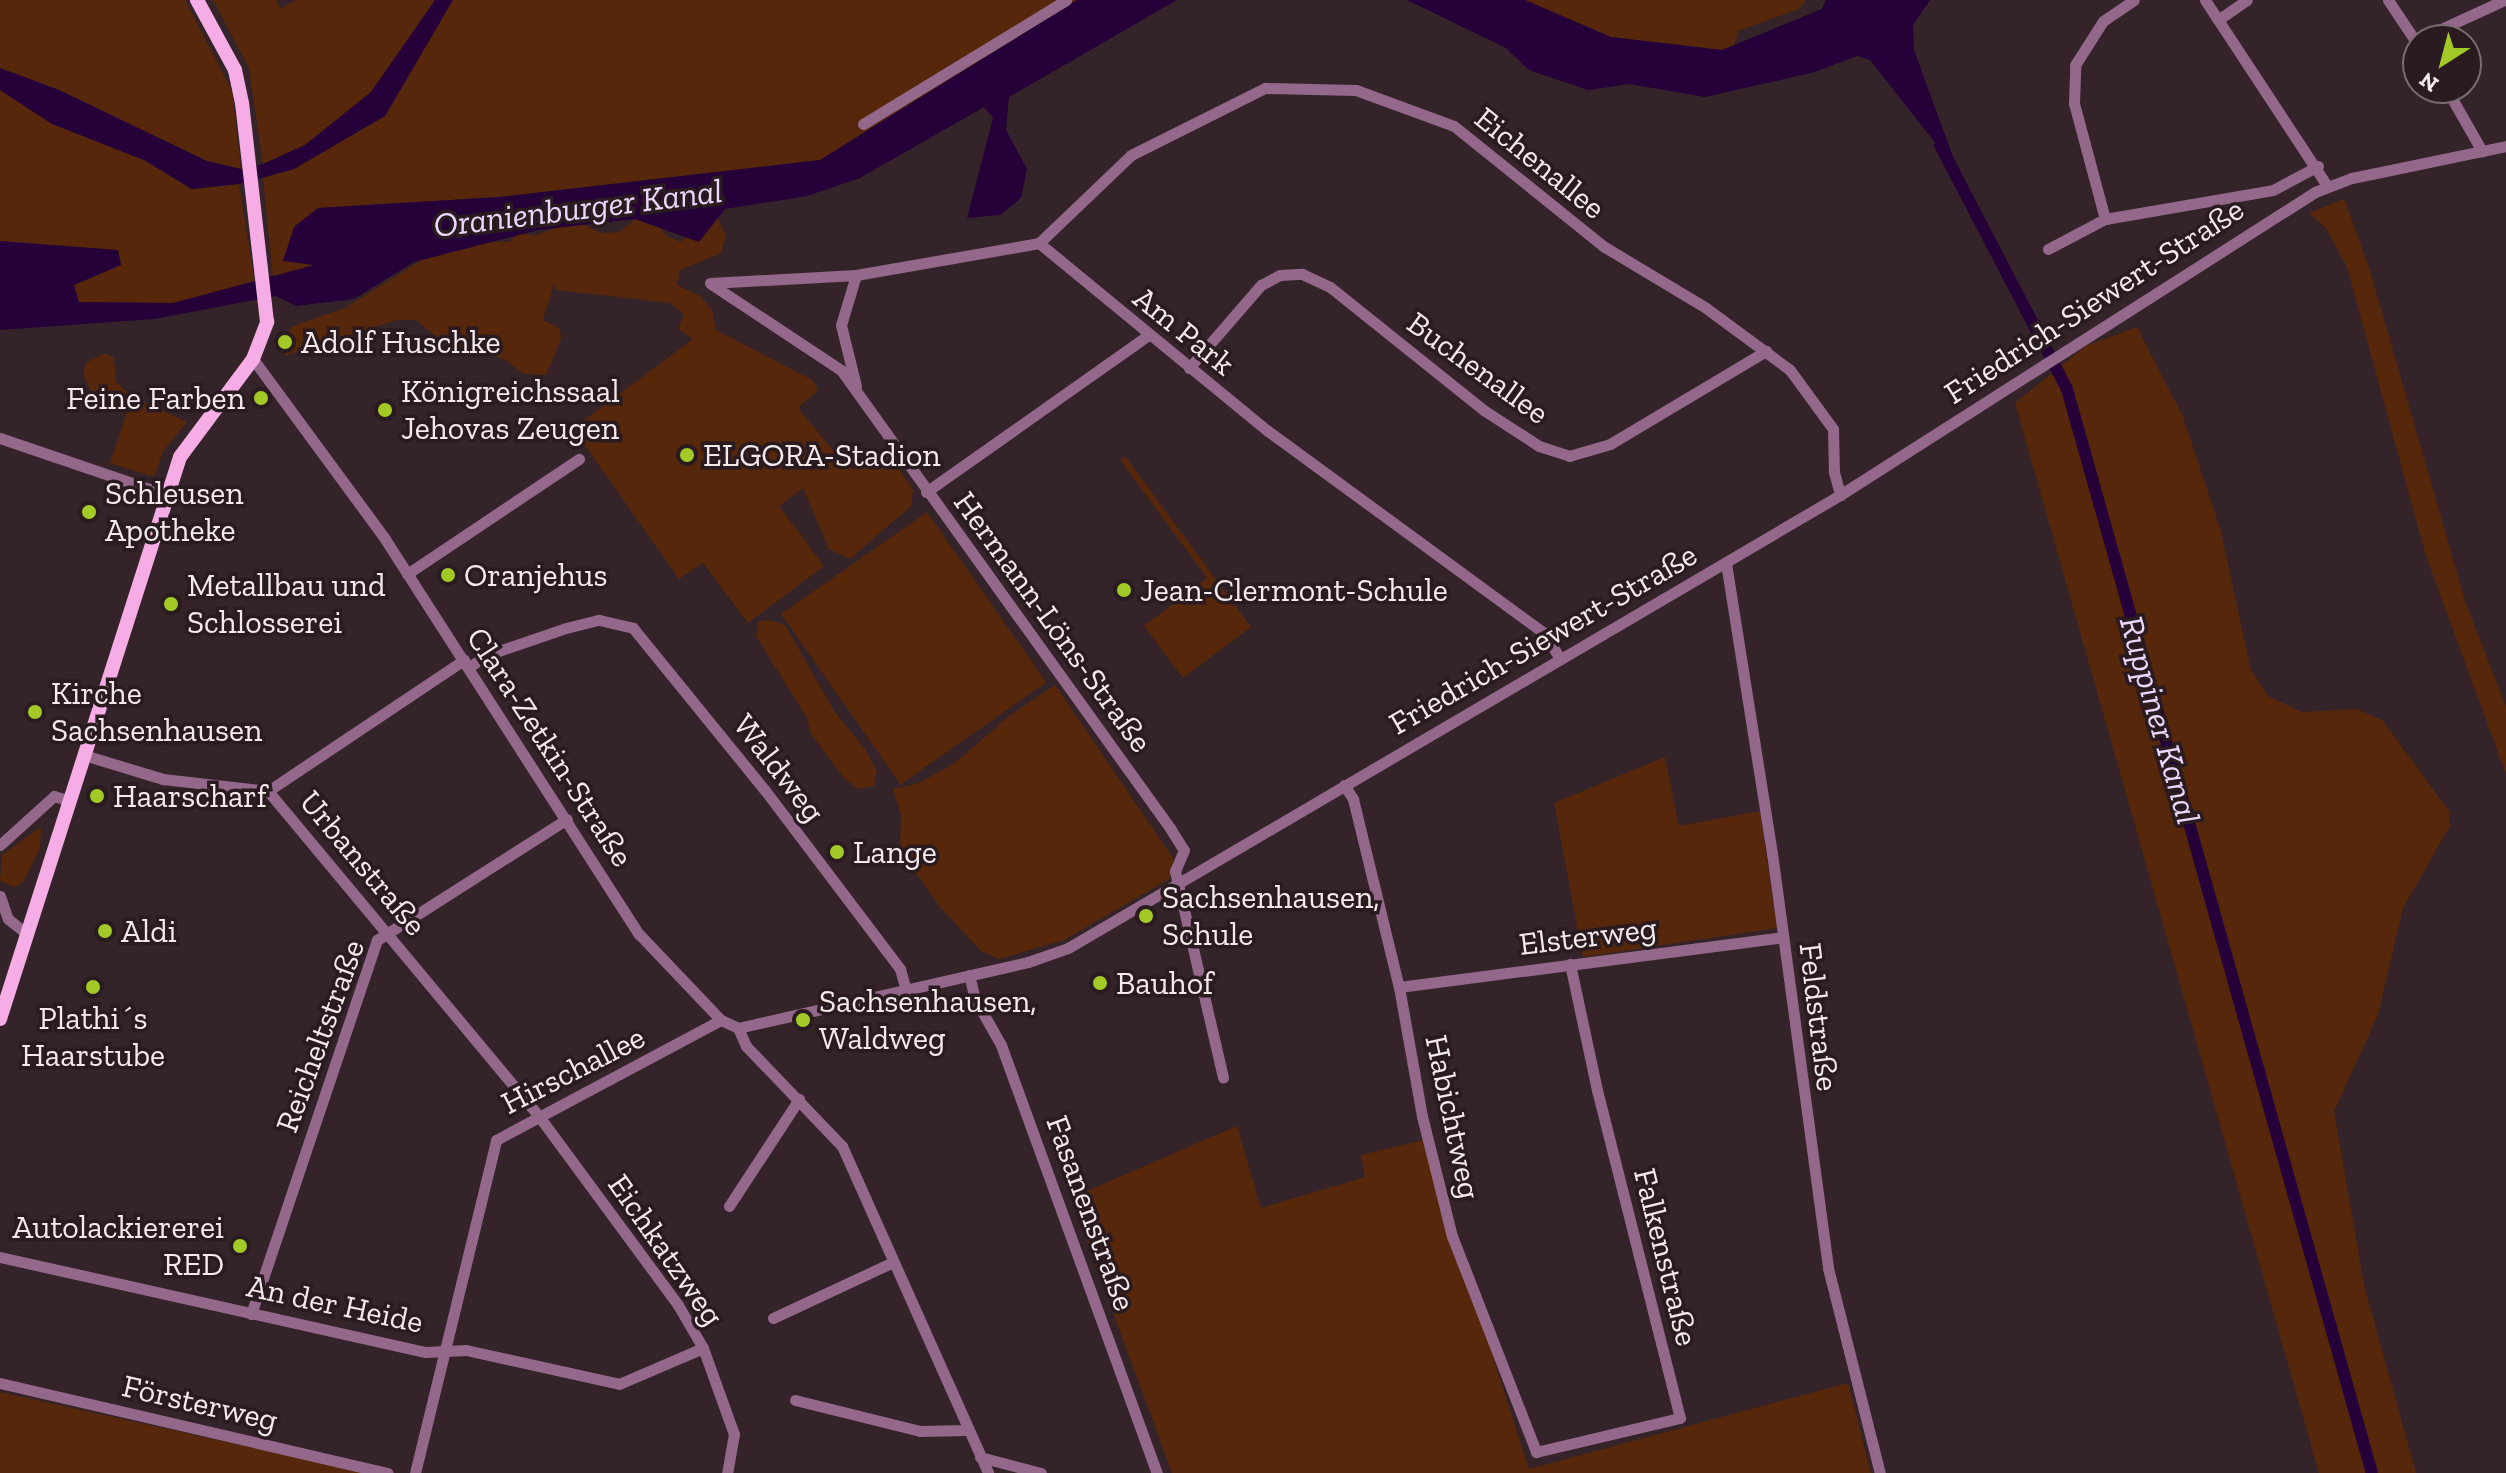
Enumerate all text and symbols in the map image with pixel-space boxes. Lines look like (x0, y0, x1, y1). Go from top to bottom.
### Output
north arrow (2402, 24, 2482, 104)
text: N (2414, 66, 2443, 98)
street label: Eichenallee (1467, 99, 1613, 227)
water label: Oranienburger Kanal (431, 170, 725, 246)
street label: Friedrich-Siewert-Straße (1937, 190, 2251, 412)
street label: Am Park (1126, 279, 1242, 383)
street label: Buchenallee (1400, 304, 1556, 432)
place label: Adolf Huschke (301, 323, 501, 361)
marker: Adolf Huschke (276, 333, 294, 351)
place label: Königreichssaal Jehovas Zeugen (401, 373, 620, 448)
place label: Feine Farben (66, 379, 245, 417)
marker: Feine Farben (252, 389, 270, 407)
marker: Königreichssaal Jehovas Zeugen (376, 401, 394, 419)
place label: ELGORA-Stadion (703, 436, 941, 474)
marker: ELGORA-Stadion (678, 446, 696, 464)
place label: Schleusen Apotheke (105, 475, 244, 550)
street label: Hermann-Löns-Straße (946, 484, 1160, 760)
marker: Schleusen Apotheke (80, 503, 98, 521)
street label: Friedrich-Siewert-Straße (1382, 535, 1704, 743)
place label: Oranjehus (464, 556, 608, 594)
marker: Oranjehus (439, 566, 457, 584)
place label: Metallbau und Schlosserei (187, 567, 385, 642)
place label: Jean-Clermont-Schule (1140, 571, 1448, 609)
marker: Jean-Clermont-Schule (1115, 581, 1133, 599)
marker: Metallbau und Schlosserei (162, 595, 180, 613)
water label: Ruppiner Kanal (2111, 611, 2209, 829)
street label: Clara-Zetkin-Straße (458, 620, 642, 874)
place label: Kirche Sachsenhausen (51, 675, 262, 750)
marker: Kirche Sachsenhausen (26, 703, 44, 721)
street label: Waldweg (725, 706, 833, 830)
place label: Haarscharf (113, 777, 267, 815)
street label: Urbanstraße (291, 783, 435, 943)
marker: Haarscharf (88, 787, 106, 805)
place label: Lange (853, 833, 937, 871)
marker: Lange (828, 843, 846, 861)
place label: Sachsenhausen, Schule (1162, 879, 1380, 954)
marker: Sachsenhausen, Schule (1137, 907, 1155, 925)
street label: Elsterweg (1517, 909, 1659, 963)
place label: Aldi (121, 912, 177, 950)
marker: Aldi (96, 922, 114, 940)
street label: Reicheltstraße (267, 934, 373, 1138)
street label: Feldstraße (1791, 941, 1847, 1093)
place label: Bauhof (1116, 964, 1213, 1002)
marker: Bauhof (1091, 974, 1109, 992)
marker: Plathi´s Haarstube (84, 978, 102, 996)
place label: Sachsenhausen, Waldweg (819, 983, 1037, 1058)
place label: Plathi´s Haarstube (21, 1000, 165, 1075)
marker: Sachsenhausen, Waldweg (794, 1011, 812, 1029)
street label: Hirschallee (495, 1018, 651, 1122)
street label: Habichtweg (1417, 1032, 1489, 1202)
street label: Fasanenstraße (1038, 1110, 1144, 1316)
street label: Falkenstraße (1625, 1164, 1707, 1350)
street label: Eichkatzweg (600, 1167, 732, 1333)
place label: Autolackiererei RED (12, 1209, 224, 1284)
marker: Autolackiererei RED (231, 1237, 249, 1255)
street label: An der Heide (243, 1267, 427, 1341)
street label: Försterweg (119, 1367, 281, 1439)

